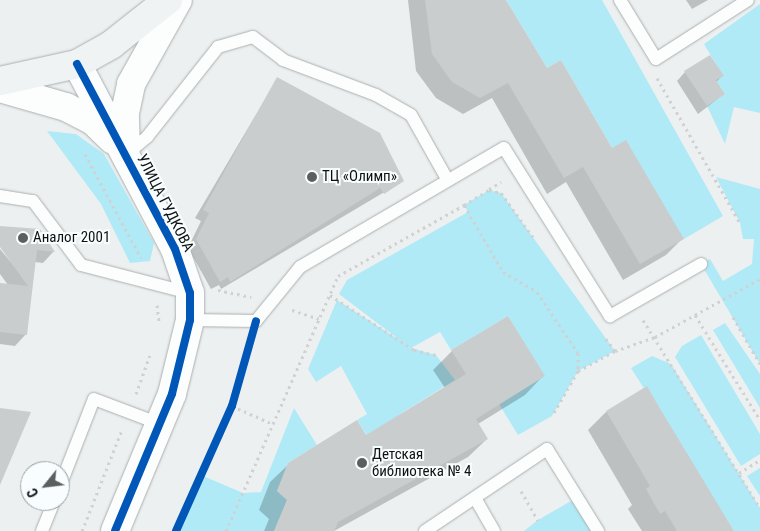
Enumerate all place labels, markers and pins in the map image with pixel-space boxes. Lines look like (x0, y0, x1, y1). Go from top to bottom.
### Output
place label: ТЦ «Олимп» (322, 168, 397, 186)
marker: ТЦ «Олимп» (306, 171, 318, 183)
place label: Аналог 2001 (33, 229, 110, 247)
marker: Аналог 2001 (17, 232, 29, 244)
place label: Детская библиотека № 4 (372, 445, 472, 480)
marker: Детская библиотека № 4 (356, 457, 368, 469)

